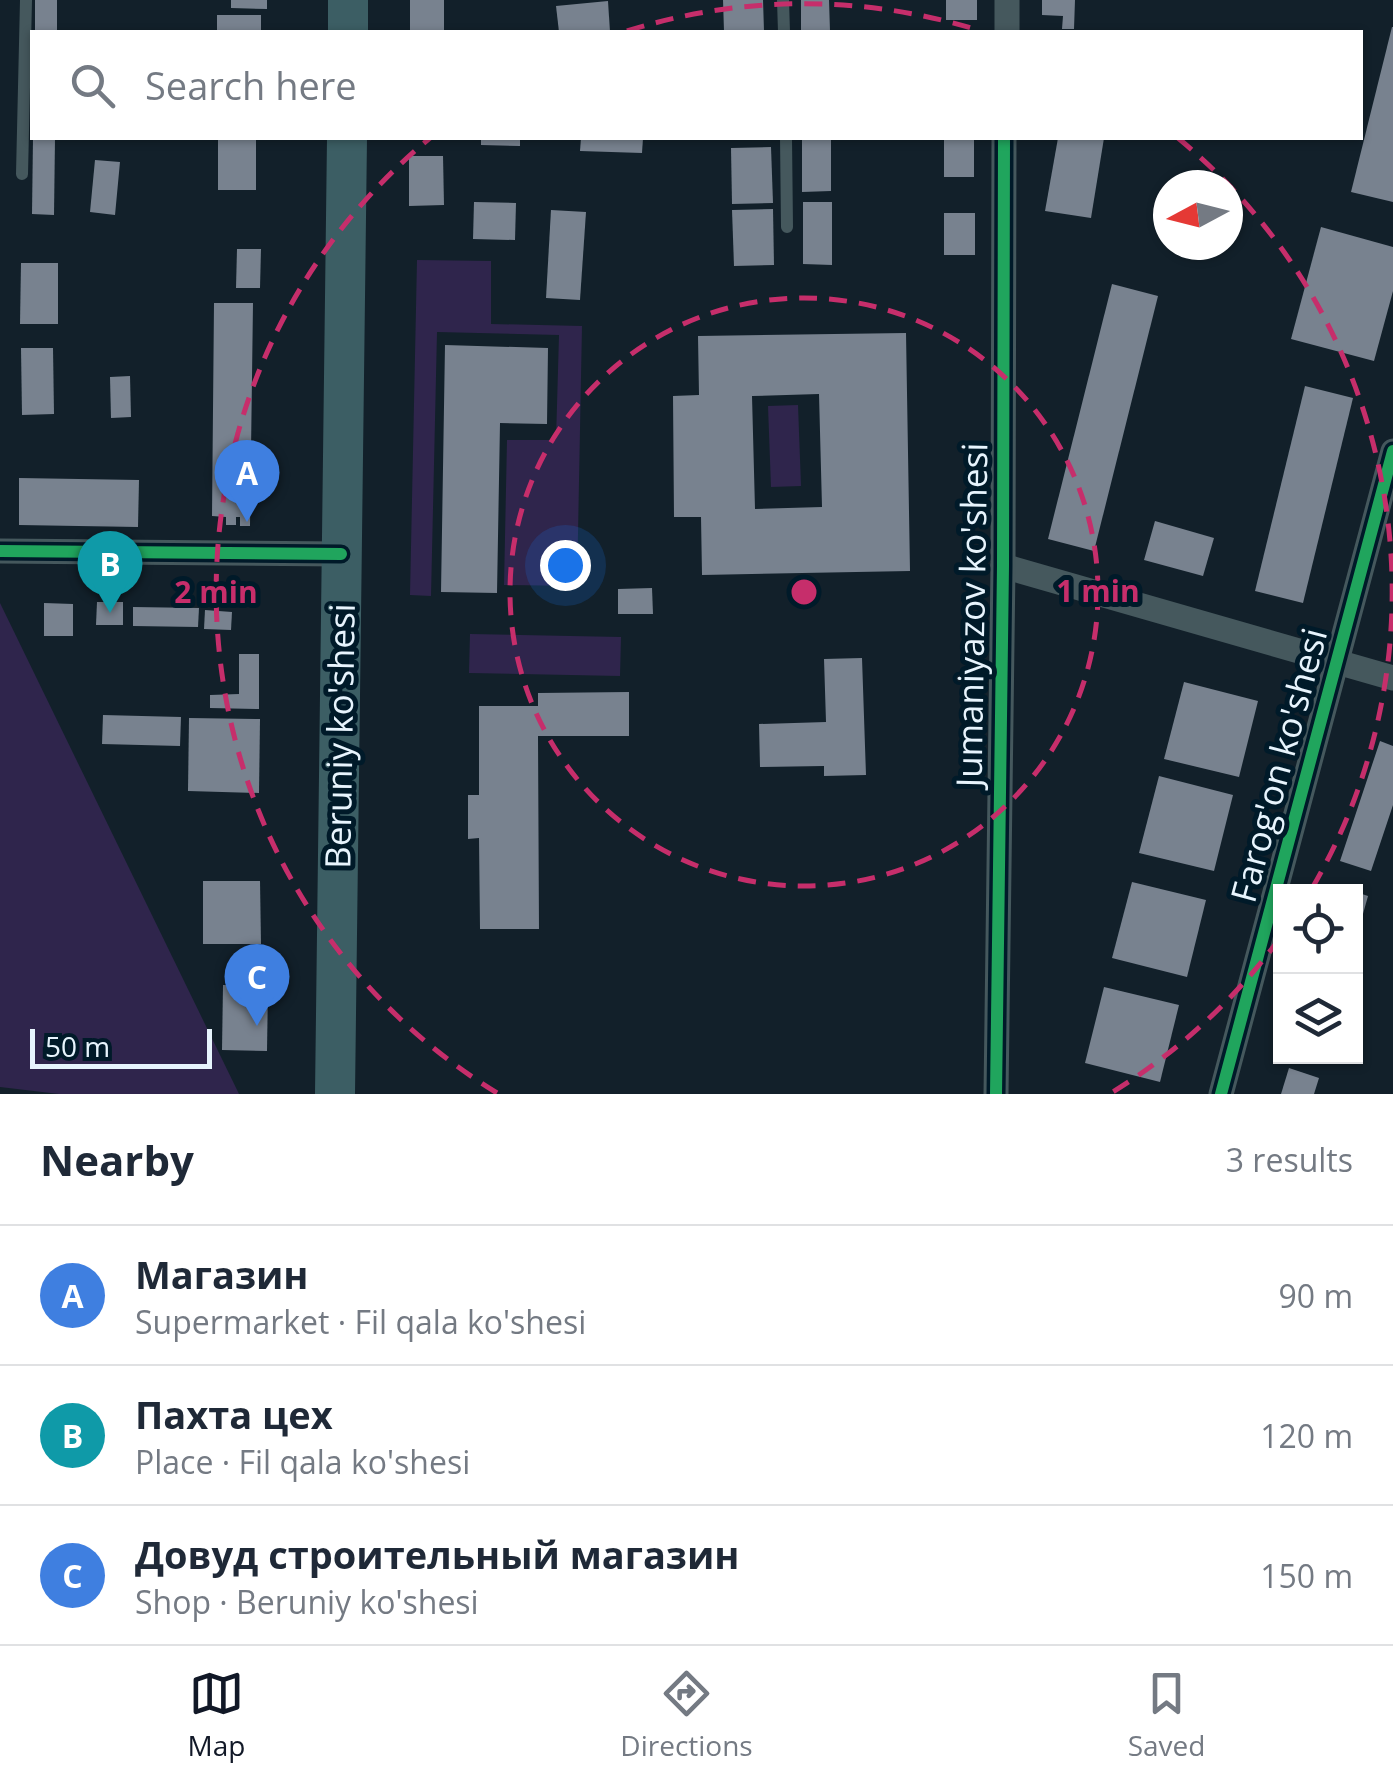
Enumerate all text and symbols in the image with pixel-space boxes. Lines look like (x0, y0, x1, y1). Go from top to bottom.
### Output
search box (30, 30, 1363, 140)
icon: search (65, 58, 120, 113)
text: Search here (145, 59, 357, 111)
north arrow (1153, 170, 1243, 260)
pin: A (214, 440, 280, 522)
street label: Jumaniyazov ko'shesi (944, 442, 998, 791)
pin: B (78, 530, 142, 613)
your location (540, 540, 591, 591)
text: 1 min (1056, 570, 1140, 611)
text: 2 min (174, 571, 258, 612)
centre of rings (786, 574, 822, 610)
street label: Beruniy ko'shesi (313, 603, 365, 869)
street label: Farog'on ko'shesi (1219, 623, 1337, 907)
map controls (1273, 884, 1363, 1064)
button: locate (1273, 884, 1363, 974)
pin: C (224, 944, 290, 1026)
button: layers (1273, 974, 1363, 1064)
scale bar (30, 1024, 212, 1068)
text: 50 m (45, 1027, 110, 1065)
text: Nearby (40, 1131, 194, 1188)
text: 3 results (1226, 1138, 1353, 1181)
text: Магазин (135, 1248, 309, 1300)
text: A (61, 1274, 84, 1317)
text: 90 m (1278, 1274, 1353, 1317)
text: Supermarket · Fil qala ko'shesi (135, 1300, 586, 1343)
text: Пахта цех (135, 1388, 333, 1440)
text: B (62, 1414, 83, 1457)
text: 120 m (1260, 1414, 1353, 1457)
text: Place · Fil qala ko'shesi (135, 1440, 470, 1483)
text: Довуд строительный магазин (135, 1528, 739, 1580)
text: C (62, 1554, 83, 1597)
text: 150 m (1260, 1554, 1353, 1597)
text: Shop · Beruniy ko'shesi (135, 1580, 479, 1623)
tab: Map (187, 1666, 245, 1764)
tab: Directions (620, 1666, 753, 1764)
tab: Saved (1128, 1666, 1205, 1764)

